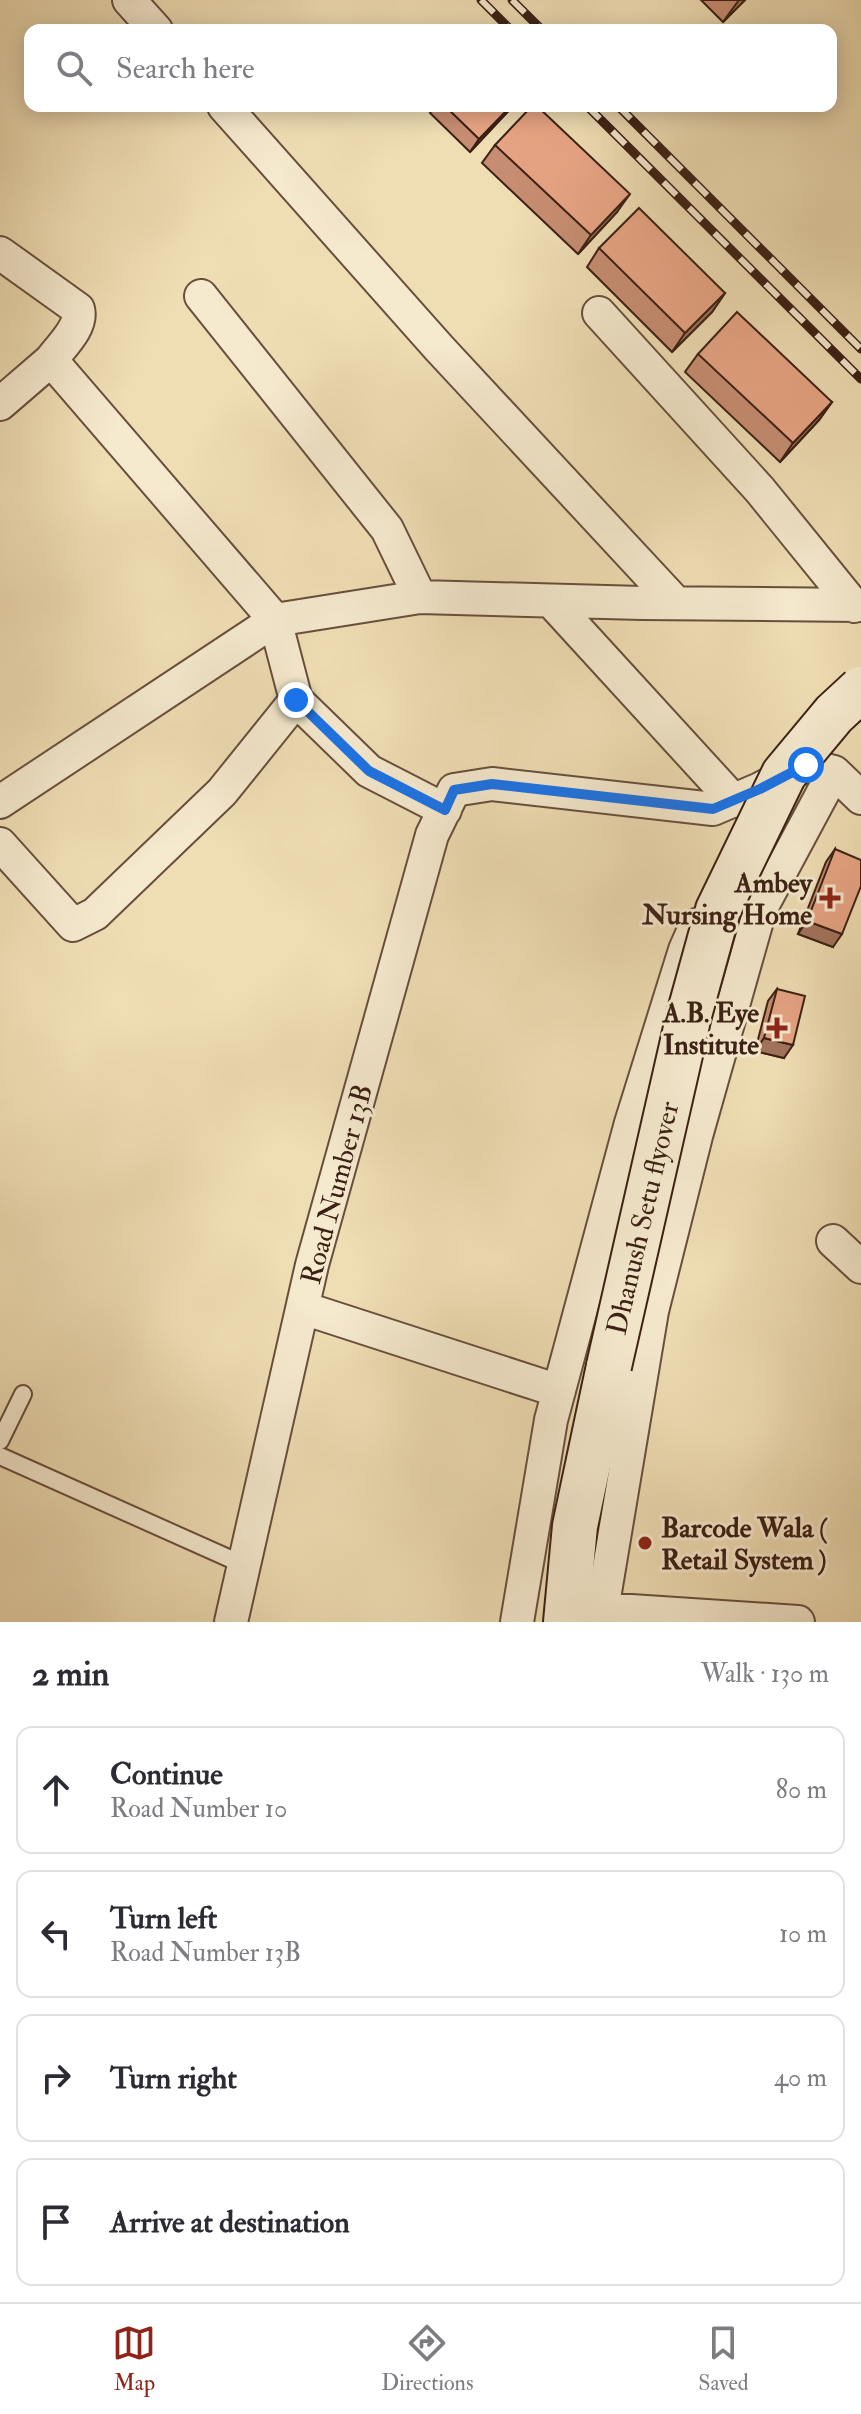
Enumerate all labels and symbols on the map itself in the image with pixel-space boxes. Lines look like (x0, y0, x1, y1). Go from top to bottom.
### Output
route end (278, 682, 314, 718)
route start (788, 747, 824, 783)
place label: Ambey Nursing Home (641, 866, 814, 933)
marker: Ambey Nursing Home (819, 887, 841, 909)
place label: A.B. Eye Institute (662, 996, 759, 1063)
marker: A.B. Eye Institute (766, 1017, 788, 1039)
street label: Road Number 13B (294, 1080, 381, 1288)
street label: Dhanush Setu flyover (600, 1098, 687, 1338)
place label: Barcode Wala ( Retail System ) (661, 1511, 828, 1578)
marker: Barcode Wala ( Retail System ) (636, 1534, 654, 1552)

